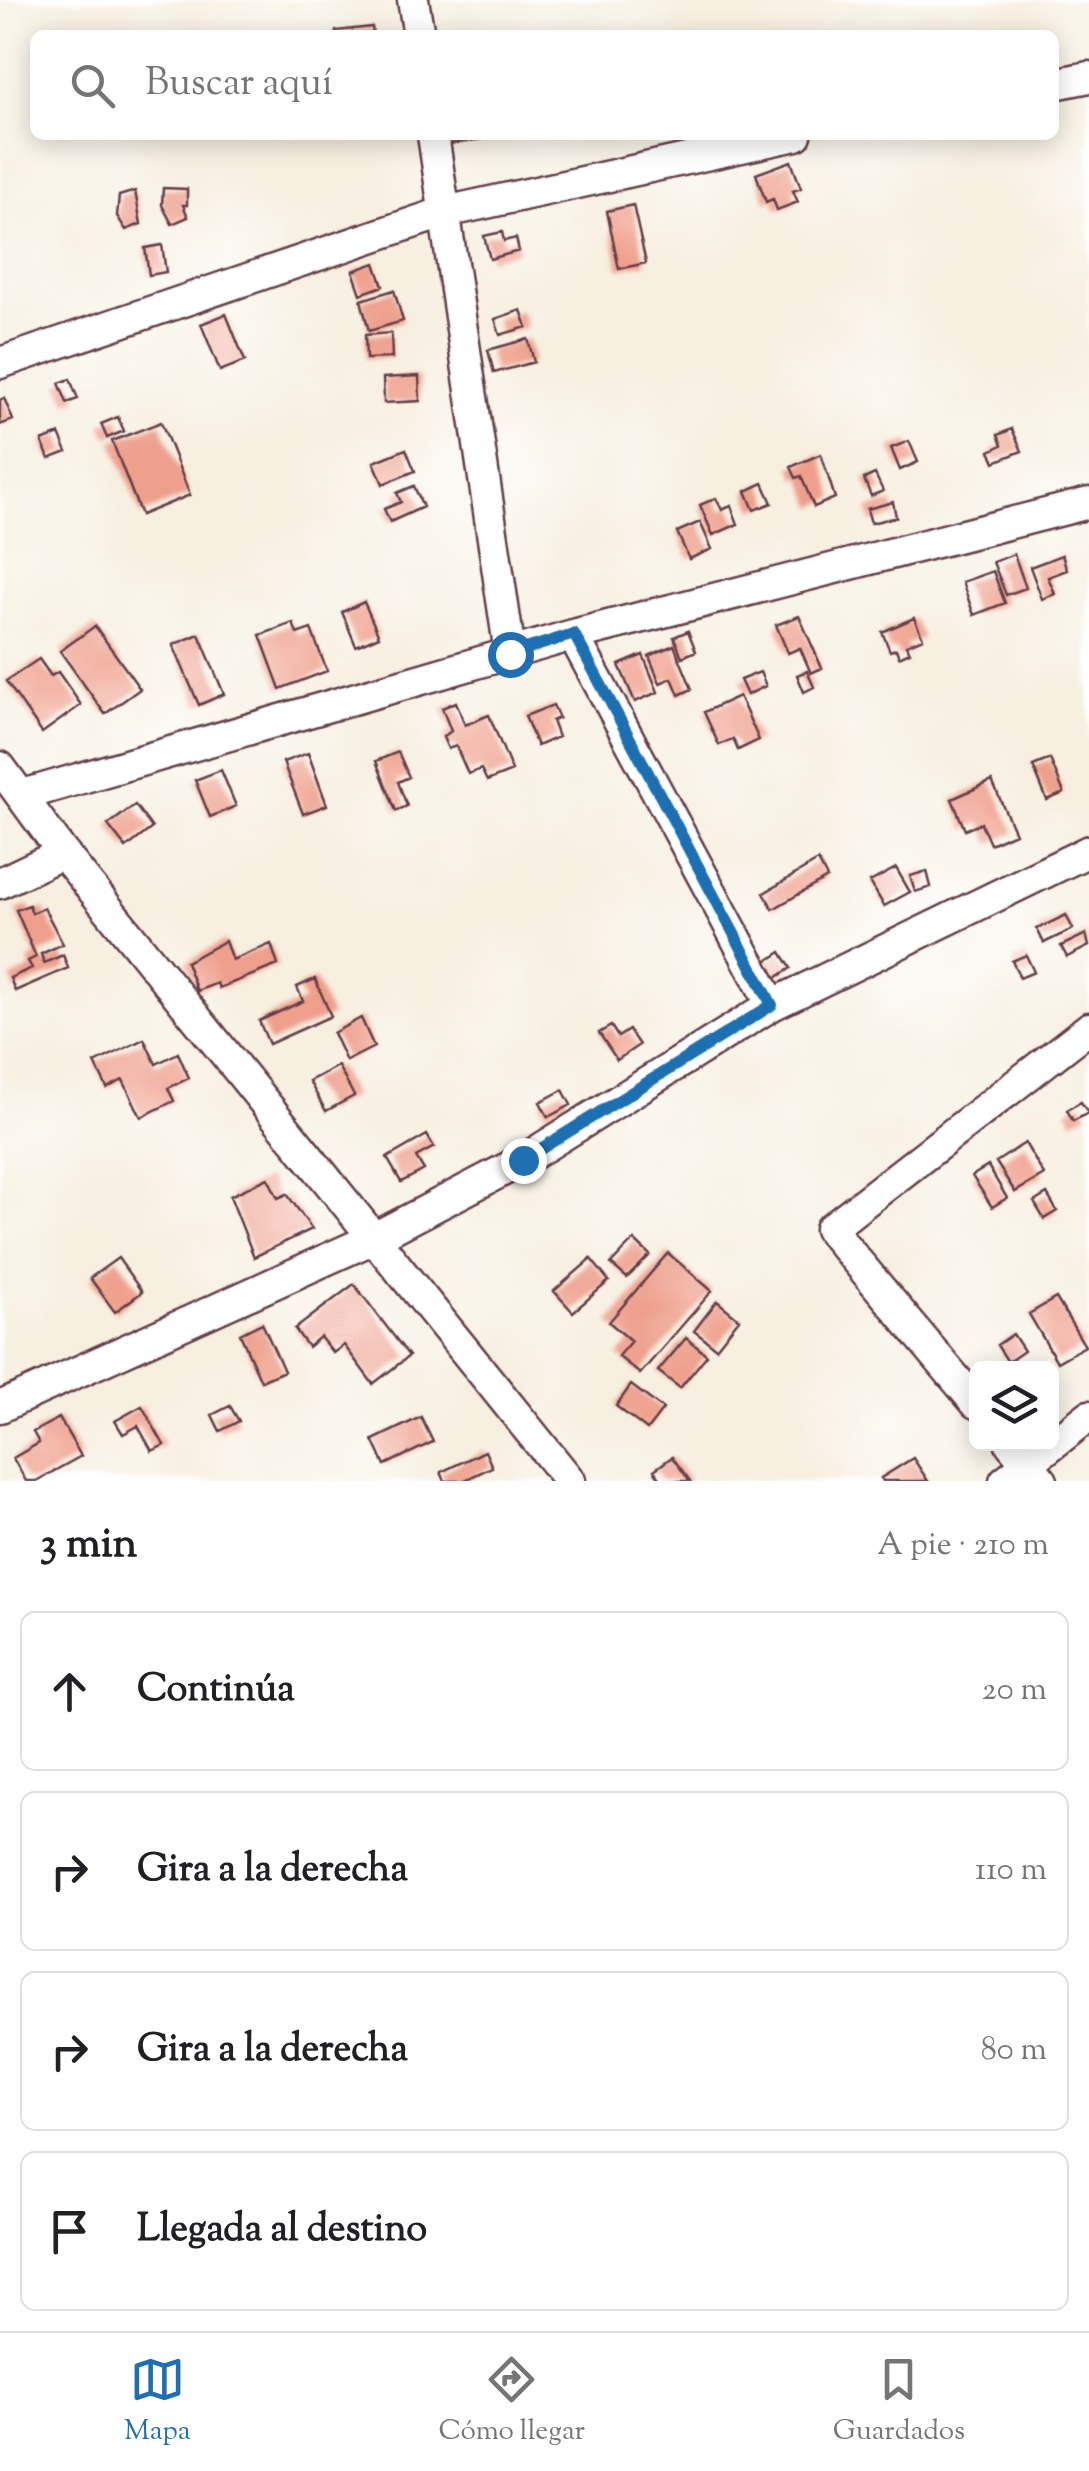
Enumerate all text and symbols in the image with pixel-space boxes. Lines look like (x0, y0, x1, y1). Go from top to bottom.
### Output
search box (30, 30, 1059, 140)
icon: search (65, 58, 120, 113)
text: Buscar aquí (145, 58, 333, 112)
route start (488, 632, 534, 678)
route end (501, 1138, 547, 1184)
map controls (969, 1361, 1059, 1451)
button: layers (969, 1361, 1059, 1451)
text: 3 min (40, 1516, 137, 1576)
text: A pie · 210 m (877, 1523, 1049, 1569)
icon: ahead (42, 1664, 97, 1719)
text: Continúa (137, 1664, 295, 1718)
text: 20 m (982, 1668, 1047, 1714)
icon: right (42, 1844, 97, 1899)
text: Gira a la derecha (137, 1844, 408, 1898)
text: 110 m (975, 1848, 1047, 1894)
icon: right (42, 2024, 97, 2079)
text: Gira a la derecha (137, 2024, 408, 2078)
text: 80 m (981, 2028, 1047, 2074)
icon: arrive (42, 2204, 97, 2259)
text: Llegada al destino (137, 2204, 427, 2258)
tab: Mapa (124, 2352, 191, 2452)
tab: Cómo llegar (439, 2352, 585, 2452)
tab: Guardados (833, 2352, 965, 2452)

